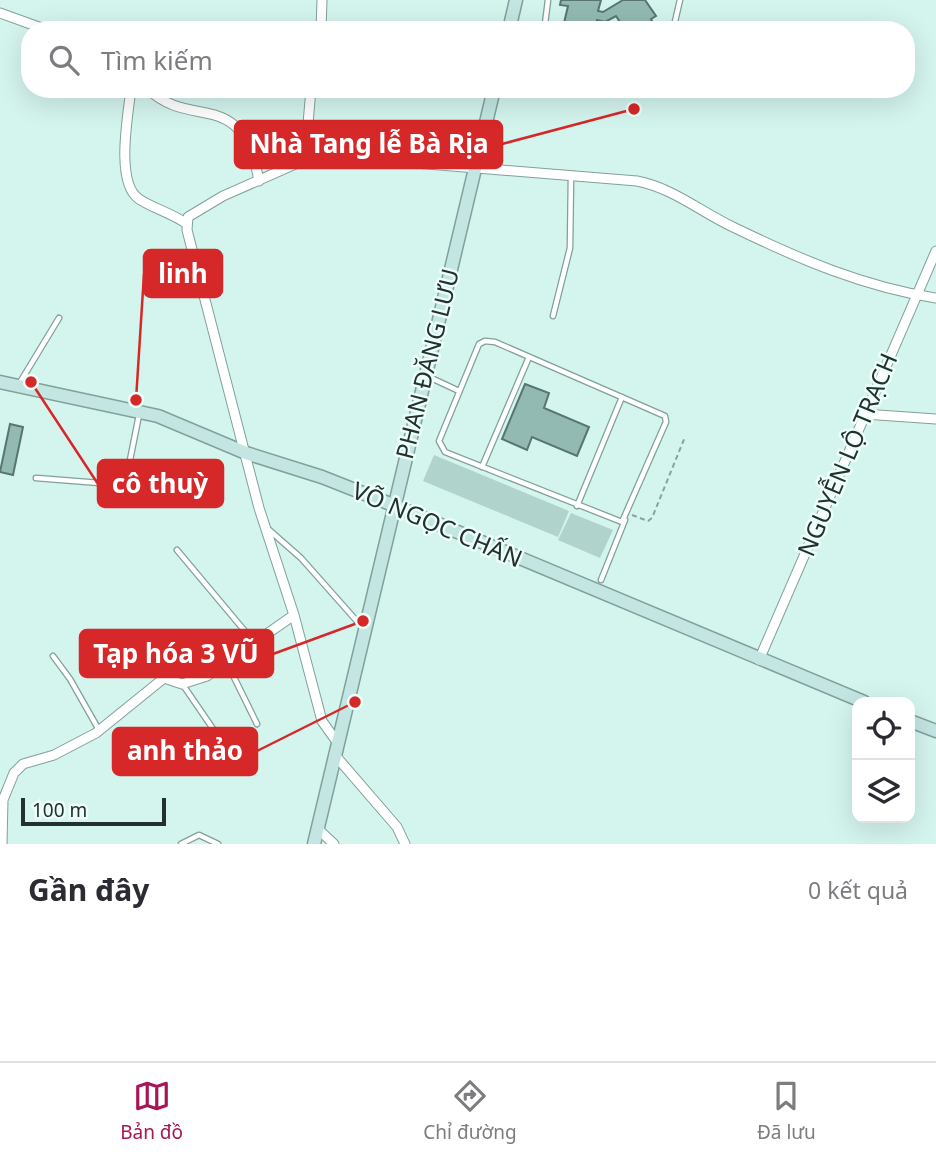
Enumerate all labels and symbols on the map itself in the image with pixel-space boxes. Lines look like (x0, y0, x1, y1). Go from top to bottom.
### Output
callout: Nhà Tang lễ Bà Rịa (235, 121, 502, 168)
text: Nhà Tang lễ Bà Rịa (249, 125, 489, 161)
callout: linh (144, 250, 222, 297)
text: linh (158, 255, 208, 291)
street label: PHAN ĐĂNG LƯU (387, 265, 466, 462)
street label: NGUYỄN LỘ TRẠCH (789, 348, 904, 561)
callout: cô thuỳ (98, 460, 223, 507)
text: cô thuỳ (112, 465, 208, 501)
street label: VÕ NGỌC CHẤN (348, 473, 528, 574)
callout: Tạp hóa 3 VŨ (80, 630, 273, 677)
text: Tạp hóa 3 VŨ (93, 635, 259, 671)
callout: anh thảo (113, 728, 257, 775)
text: anh thảo (127, 732, 243, 768)
scale bar (21, 795, 166, 827)

